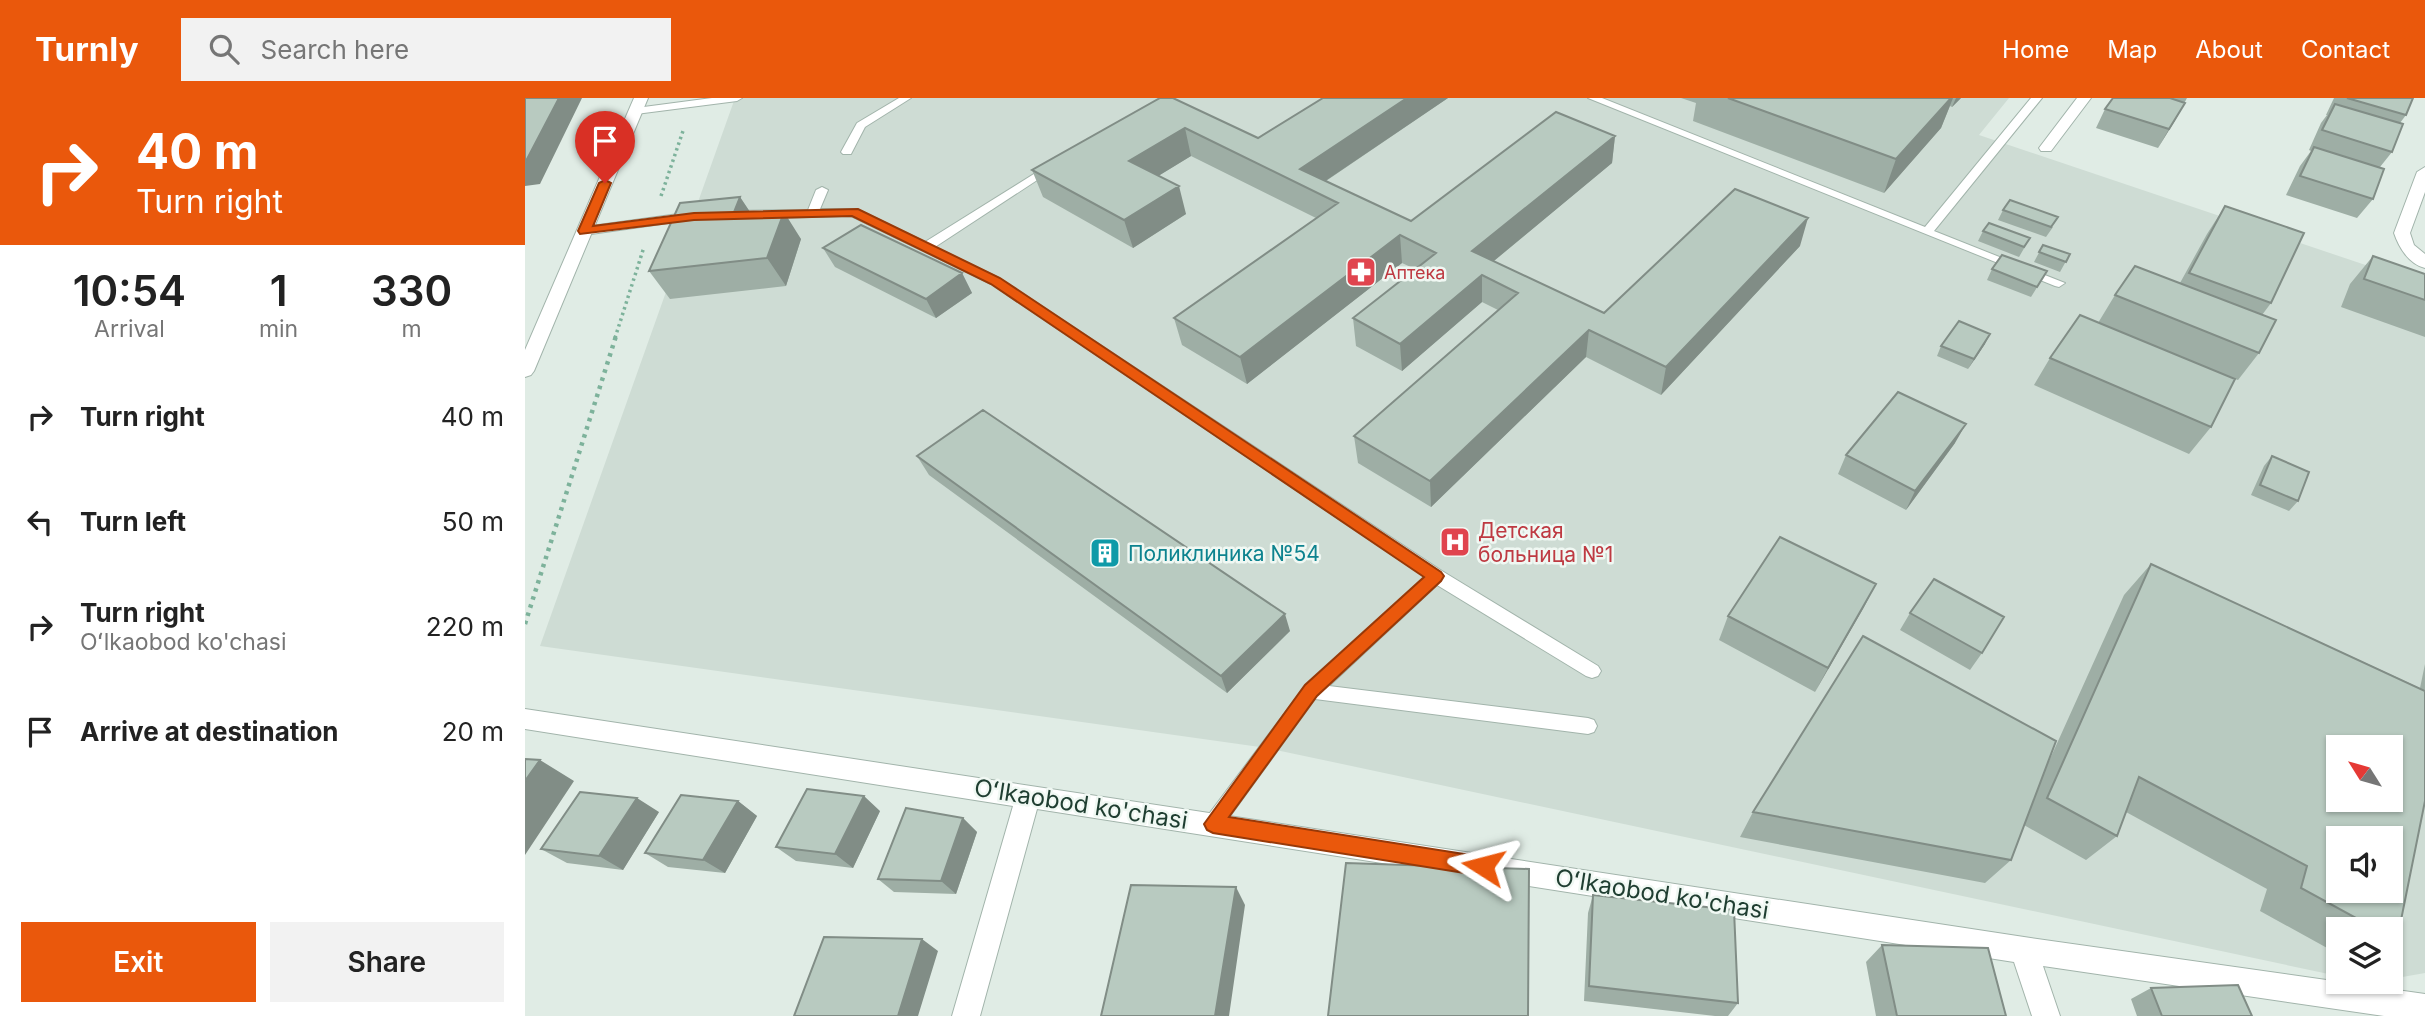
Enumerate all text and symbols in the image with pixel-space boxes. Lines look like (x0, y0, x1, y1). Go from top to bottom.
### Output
search box (181, 18, 671, 81)
text: Turnly (35, 29, 139, 69)
icon: search (205, 30, 243, 68)
text: Search here (261, 34, 409, 65)
text: Home (2002, 35, 2069, 64)
text: Map (2107, 35, 2157, 64)
text: About (2195, 35, 2263, 64)
text: Contact (2301, 35, 2390, 64)
pin (575, 111, 635, 183)
text: 40 m (136, 122, 259, 181)
icon: arrive (586, 122, 624, 160)
icon: right (21, 126, 112, 217)
text: Turn right (136, 182, 283, 221)
pharmacy icon: Аптека (1344, 255, 1378, 289)
place label: Аптека (1384, 262, 1445, 283)
text: 10:54 (73, 265, 186, 316)
text: 1 (270, 265, 287, 316)
text: 330 (371, 265, 452, 316)
text: Arrival (94, 315, 165, 343)
text: min (259, 315, 298, 343)
text: m (402, 315, 422, 343)
icon: right (21, 398, 59, 436)
text: Turn right (80, 401, 205, 432)
text: 40 m (441, 401, 504, 432)
icon: left (21, 503, 59, 541)
text: Turn left (80, 506, 186, 537)
text: 50 m (442, 506, 504, 537)
place label: Детская больница №1 (1478, 518, 1613, 567)
hospital icon: Детская больница №1 (1438, 525, 1472, 559)
building icon: Поликлиника №54 (1088, 536, 1122, 570)
place label: Поликлиника №54 (1128, 541, 1320, 566)
text: Turn right (80, 597, 205, 628)
icon: right (21, 608, 59, 646)
text: 220 m (426, 611, 504, 642)
text: Oʻlkaobod ko'chasi (80, 628, 287, 656)
icon: arrive (21, 713, 59, 751)
text: Arrive at destination (80, 716, 339, 747)
text: 20 m (442, 716, 504, 747)
north arrow (2326, 735, 2403, 812)
map controls (2326, 735, 2403, 994)
street label: Oʻlkaobod ko'chasi (972, 773, 1190, 835)
button: sound (2326, 826, 2403, 903)
position arrow (1446, 829, 1520, 903)
street label: Oʻlkaobod ko'chasi (1553, 863, 1771, 925)
button: layers (2326, 917, 2403, 994)
button: Exit (21, 922, 256, 1002)
button: Share (270, 922, 504, 1002)

